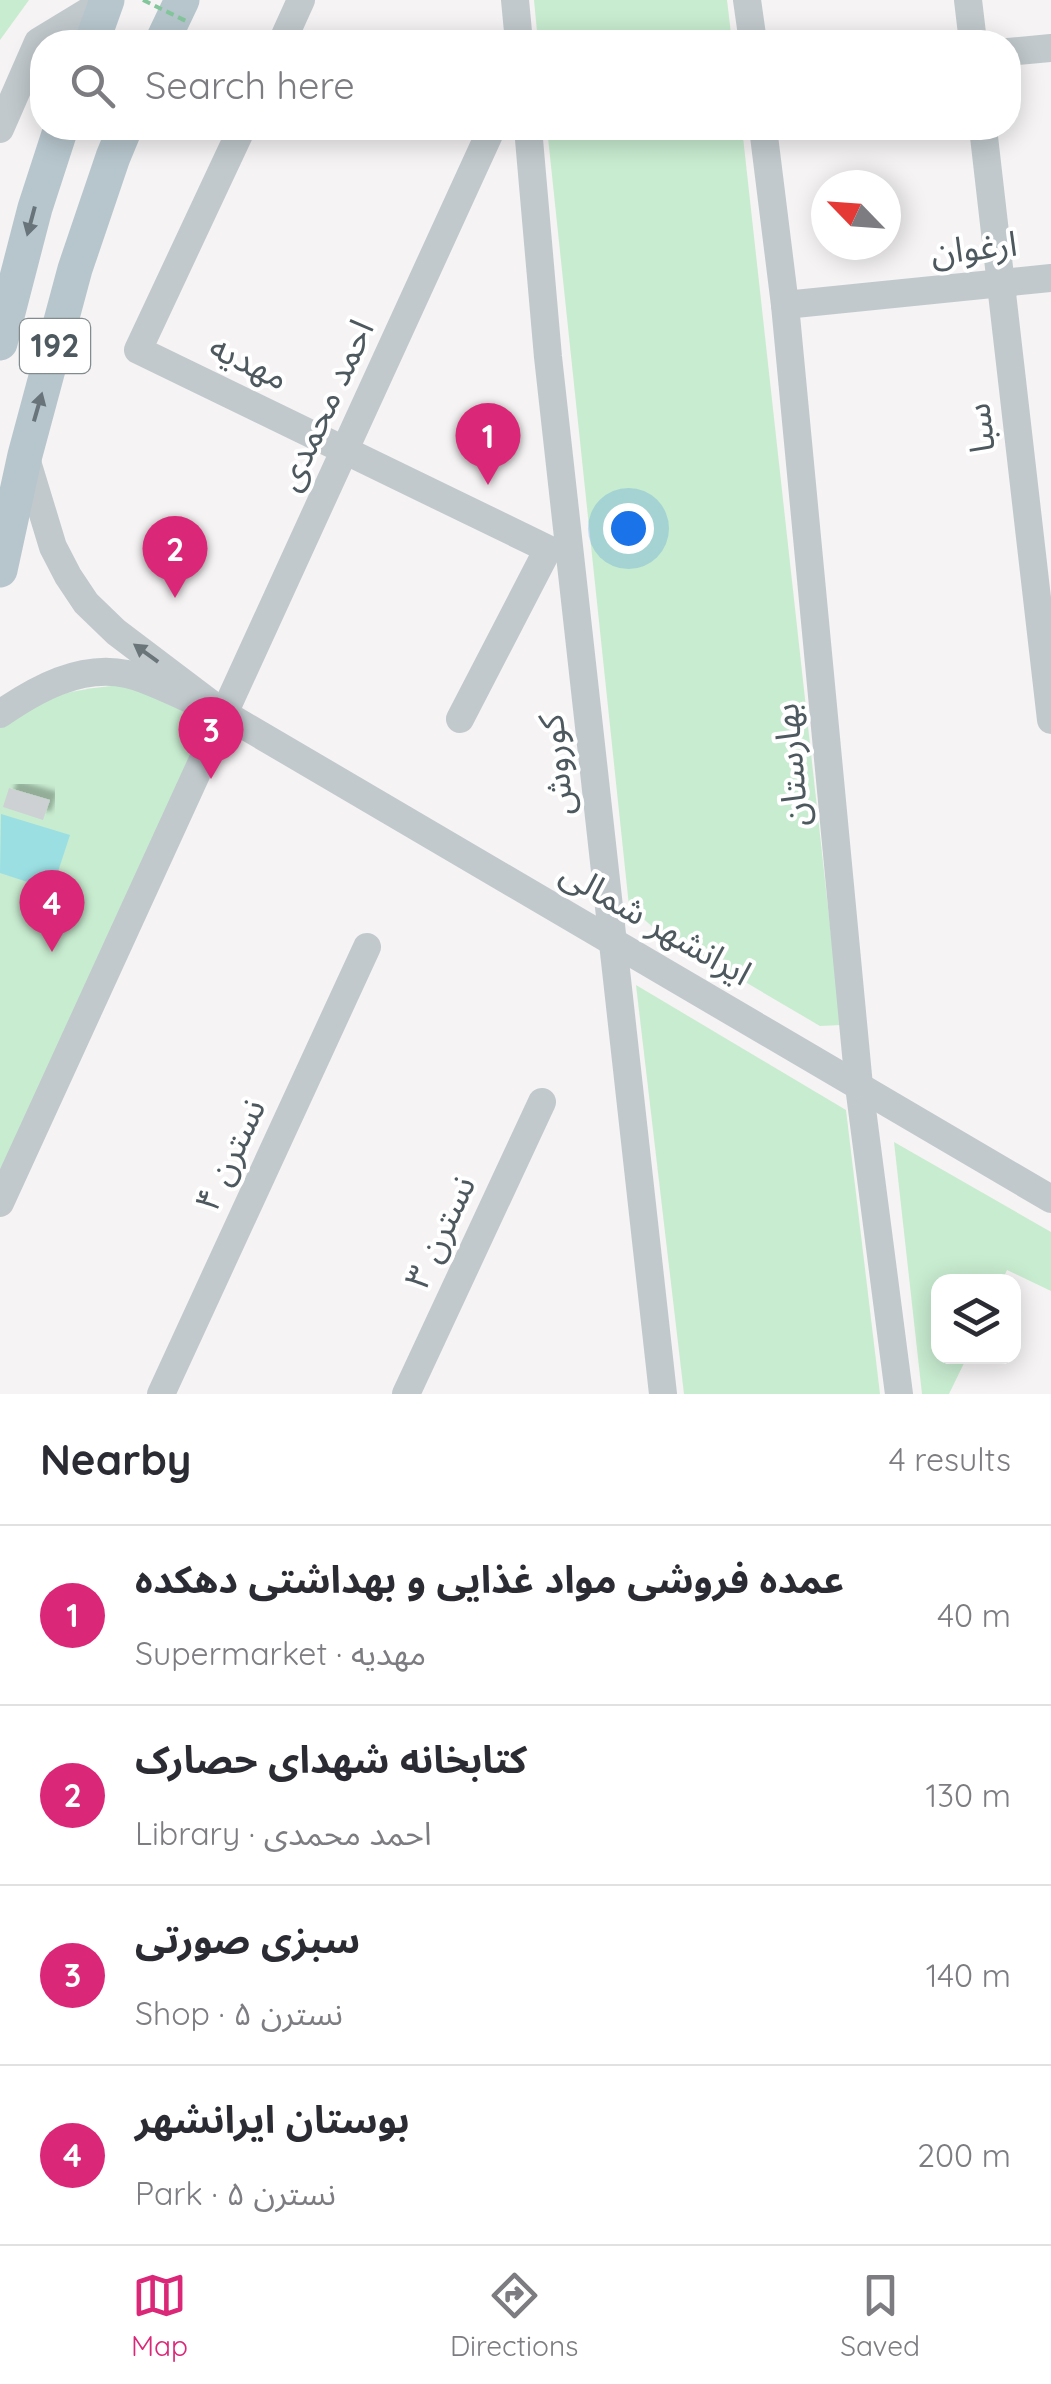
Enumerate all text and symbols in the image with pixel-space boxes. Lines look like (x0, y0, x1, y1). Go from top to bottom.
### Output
search box (30, 30, 1021, 140)
icon: search (65, 58, 120, 113)
text: Search here (145, 61, 355, 109)
north arrow (811, 170, 901, 260)
one-way arrow (23, 205, 39, 236)
street label: ارغوان (928, 221, 1019, 273)
street label: احمد محمدی (265, 312, 383, 497)
road number: 192 (20, 319, 90, 373)
street label: مهدیه (203, 323, 296, 399)
one-way arrow (31, 391, 47, 422)
street label: سبا (954, 401, 1004, 455)
pin: 1 (456, 402, 520, 485)
your location (603, 503, 654, 554)
pin: 2 (142, 516, 208, 598)
one-way arrow (133, 644, 159, 663)
pin: 3 (178, 696, 244, 779)
street label: بهارستان (763, 702, 817, 829)
street label: کوروش (528, 712, 582, 818)
street label: ایرانشهر شمالی (553, 850, 760, 994)
pin: 4 (20, 870, 84, 952)
street label: نسترن ۴ (184, 1091, 274, 1218)
street label: نسترن ۳ (394, 1168, 484, 1295)
map controls (931, 1274, 1021, 1364)
button: layers (931, 1274, 1021, 1364)
text: Nearby (40, 1433, 191, 1486)
text: 4 results (889, 1439, 1011, 1479)
text: عمده فروشی مواد غذایی و بهداشتی دهکده (135, 1555, 844, 1603)
text: 1 (66, 1595, 79, 1635)
text: 40 m (937, 1595, 1011, 1635)
text: Supermarket · مهدیه (135, 1633, 426, 1673)
text: کتابخانه شهدای حصارک (135, 1735, 527, 1783)
text: 2 (63, 1775, 82, 1815)
text: 130 m (925, 1775, 1011, 1815)
text: Library · احمد محمدی (135, 1813, 432, 1853)
text: سبزی صورتی (135, 1915, 360, 1963)
text: 3 (64, 1955, 81, 1995)
text: 140 m (926, 1955, 1011, 1995)
text: Shop · نسترن ۵ (135, 1993, 343, 2033)
text: بوستان ایرانشهر (135, 2095, 410, 2143)
text: 4 (63, 2135, 82, 2175)
text: 200 m (917, 2135, 1011, 2175)
text: Park · نسترن ۵ (135, 2173, 336, 2213)
tab: Map (131, 2268, 188, 2363)
tab: Directions (450, 2268, 578, 2363)
tab: Saved (840, 2268, 920, 2363)

